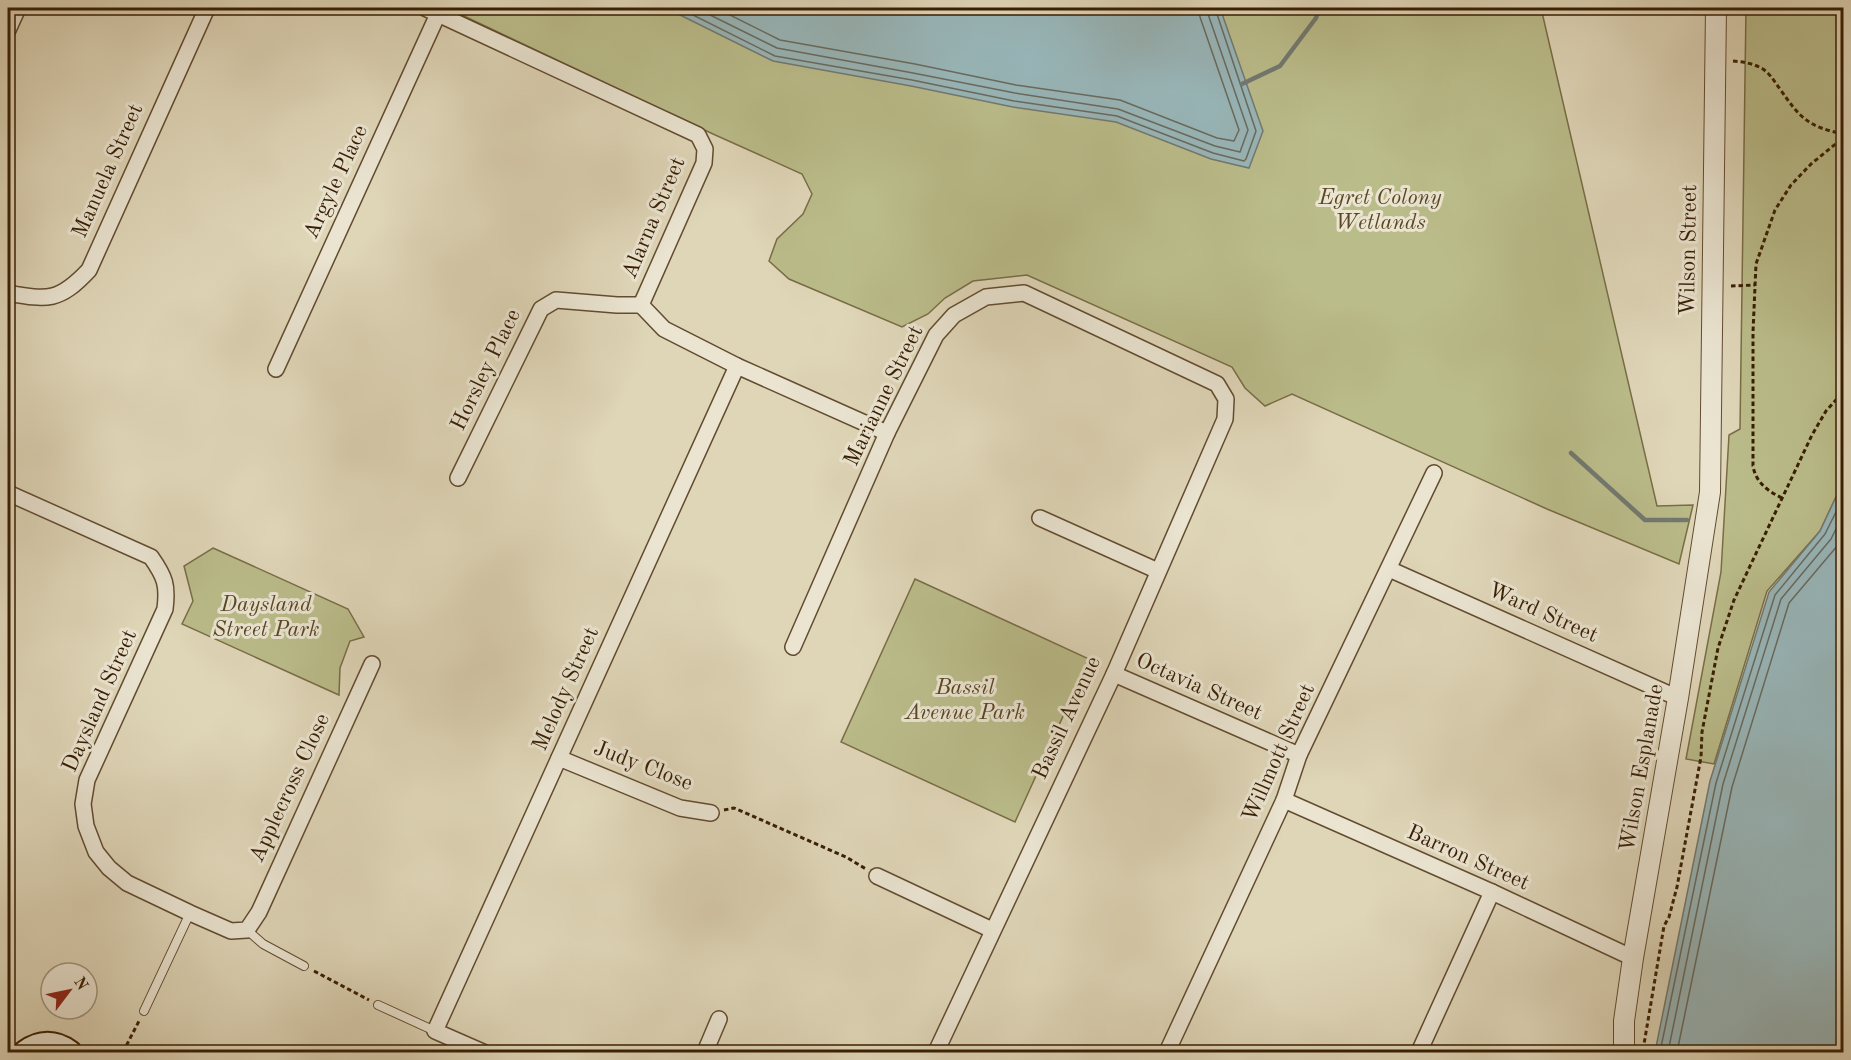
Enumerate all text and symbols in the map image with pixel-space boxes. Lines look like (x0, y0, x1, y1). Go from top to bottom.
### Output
street label: Manuela Street (69, 101, 147, 241)
street label: Argyle Place (300, 122, 372, 242)
street label: Alarna Street (619, 154, 689, 282)
street label: Wilson Street (1677, 184, 1701, 316)
park label: Egret Colony Wetlands (1318, 187, 1442, 234)
street label: Horsley Place (447, 306, 525, 434)
street label: Marianne Street (840, 322, 928, 470)
street label: Ward Street (1485, 579, 1601, 647)
park label: Daysland Street Park (213, 594, 320, 641)
street label: Melody Street (529, 624, 603, 754)
street label: Daysland Street (59, 626, 141, 776)
street label: Octavia Street (1132, 649, 1266, 725)
street label: Bassil Avenue (1029, 653, 1105, 783)
park label: Bassil Avenue Park (904, 677, 1025, 724)
street label: Willmott Street (1239, 681, 1319, 825)
street label: Wilson Esplanade (1616, 682, 1668, 854)
street label: Applecross Close (246, 710, 334, 866)
street label: Judy Close (590, 737, 696, 795)
street label: Barron Street (1404, 821, 1532, 895)
north arrow (39, 961, 99, 1021)
text: N (70, 975, 90, 994)

